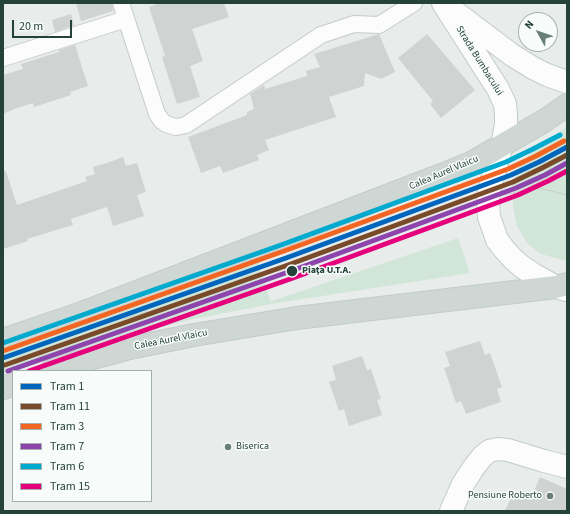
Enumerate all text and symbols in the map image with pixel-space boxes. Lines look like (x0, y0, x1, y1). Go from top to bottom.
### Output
scale bar (14, 12, 74, 38)
north arrow (518, 12, 558, 52)
text: N (521, 17, 537, 32)
text: 20 m (19, 18, 43, 35)
street label: Strada Bumbacului (453, 24, 505, 98)
street label: Calea Aurel Vlaicu (408, 153, 480, 193)
marker: Piața U.T.A. (285, 264, 299, 278)
place label: Piața U.T.A. (302, 265, 351, 277)
street label: Calea Aurel Vlaicu (134, 327, 208, 353)
legend (12, 370, 152, 502)
text: Tram 1 (50, 378, 84, 395)
text: Tram 11 (50, 398, 90, 415)
text: Tram 3 (50, 418, 84, 435)
text: Tram 7 (50, 438, 84, 455)
place label: Biserica (236, 441, 269, 453)
marker: Biserica (223, 442, 233, 452)
text: Tram 6 (50, 458, 84, 475)
text: Tram 15 (50, 478, 90, 495)
place label: Pensiune Roberto (468, 490, 542, 502)
marker: Pensiune Roberto (545, 491, 555, 501)

